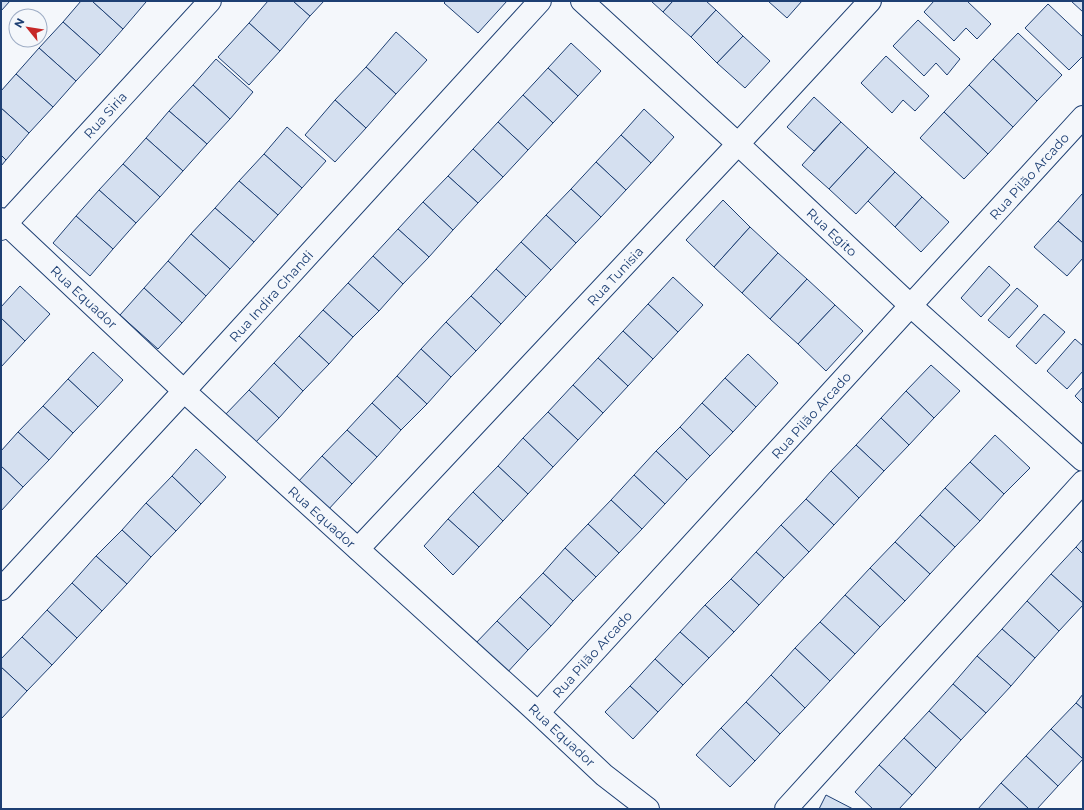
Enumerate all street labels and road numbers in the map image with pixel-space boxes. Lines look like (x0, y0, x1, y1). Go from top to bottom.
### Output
street label: Rua Siria (80, 88, 130, 142)
street label: Rua Pilão Arcado (986, 129, 1072, 223)
street label: Rua Egito (803, 205, 861, 259)
street label: Rua Tunisia (584, 243, 646, 309)
street label: Rua Indira Ghandi (226, 247, 316, 345)
street label: Rua Equador (47, 262, 121, 332)
street label: Rua Pilão Arcado (768, 368, 854, 462)
street label: Rua Equador (285, 483, 359, 551)
street label: Rua Pilão Arcado (549, 607, 635, 701)
street label: Rua Equador (525, 700, 599, 770)

